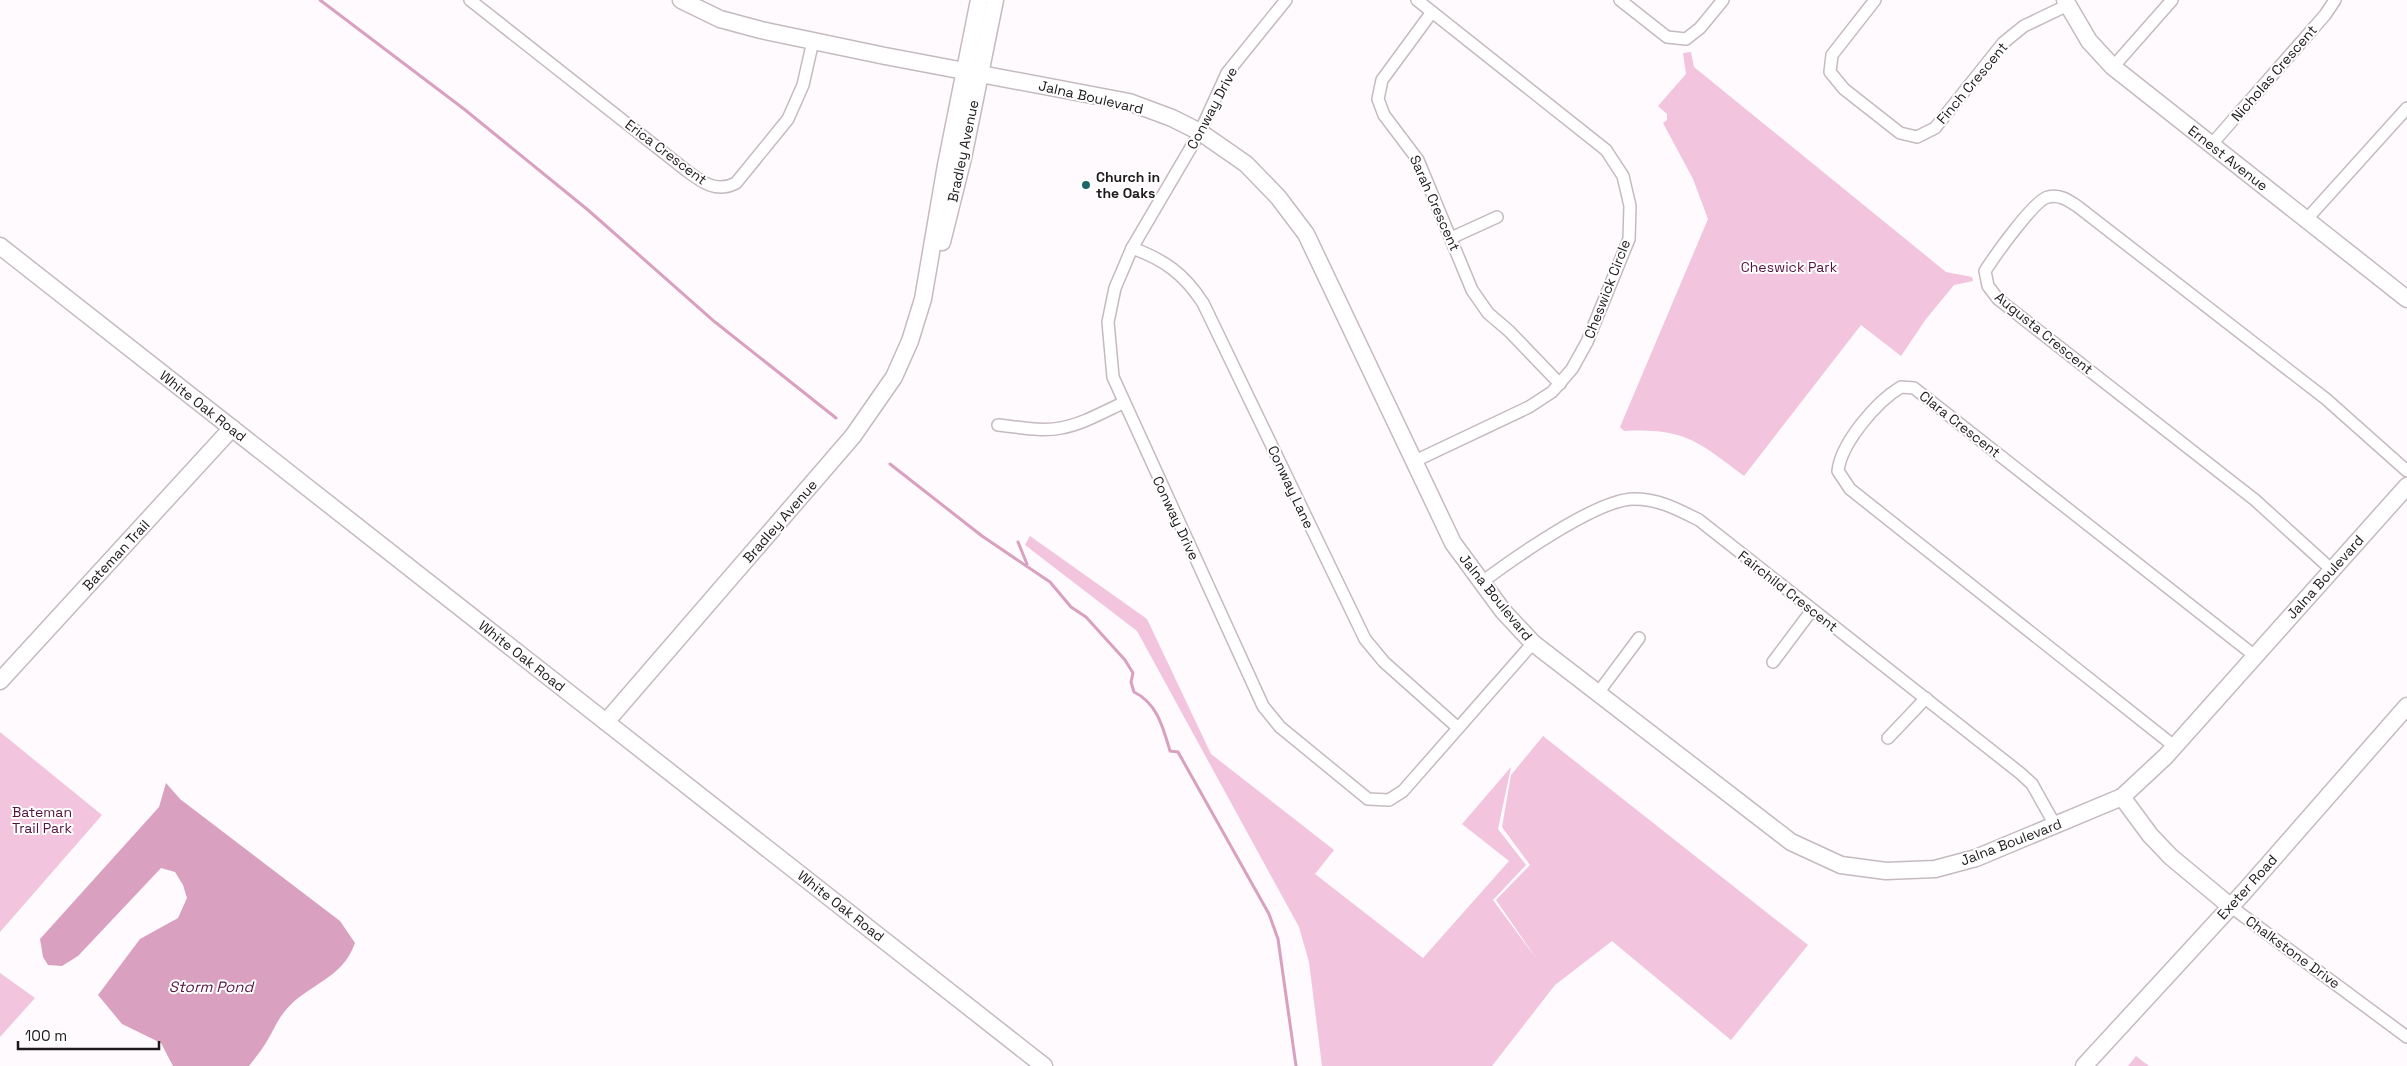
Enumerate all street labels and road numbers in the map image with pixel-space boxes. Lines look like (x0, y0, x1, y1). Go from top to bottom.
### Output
street label: Nicholas Crescent (2227, 21, 2321, 125)
street label: Finch Crescent (1933, 38, 2011, 128)
street label: Conway Drive (1183, 64, 1241, 152)
street label: Jalna Boulevard (1037, 76, 1145, 118)
street label: Bradley Avenue (943, 98, 983, 204)
street label: Erica Crescent (622, 115, 710, 189)
street label: Ernest Avenue (2184, 121, 2272, 195)
street label: Sarah Crescent (1406, 152, 1464, 254)
street label: Cheswick Circle (1580, 237, 1634, 341)
street label: Augusta Crescent (1991, 288, 2097, 378)
street label: White Oak Road (156, 367, 250, 445)
street label: Clara Crescent (1916, 387, 2004, 461)
street label: Conway Lane (1264, 442, 1318, 532)
street label: Conway Drive (1149, 473, 1203, 563)
street label: Bradley Avenue (739, 476, 821, 566)
street label: Bateman Trail (79, 516, 153, 594)
street label: Jalna Boulevard (2283, 531, 2367, 623)
street label: Fairchild Crescent (1735, 546, 1841, 636)
street label: Jalna Boulevard (1455, 550, 1537, 644)
street label: White Oak Road (475, 617, 569, 695)
street label: Jalna Boulevard (1958, 814, 2064, 870)
street label: Exeter Road (2213, 851, 2281, 923)
street label: White Oak Road (794, 867, 888, 945)
street label: Chalkstone Drive (2242, 912, 2344, 992)

